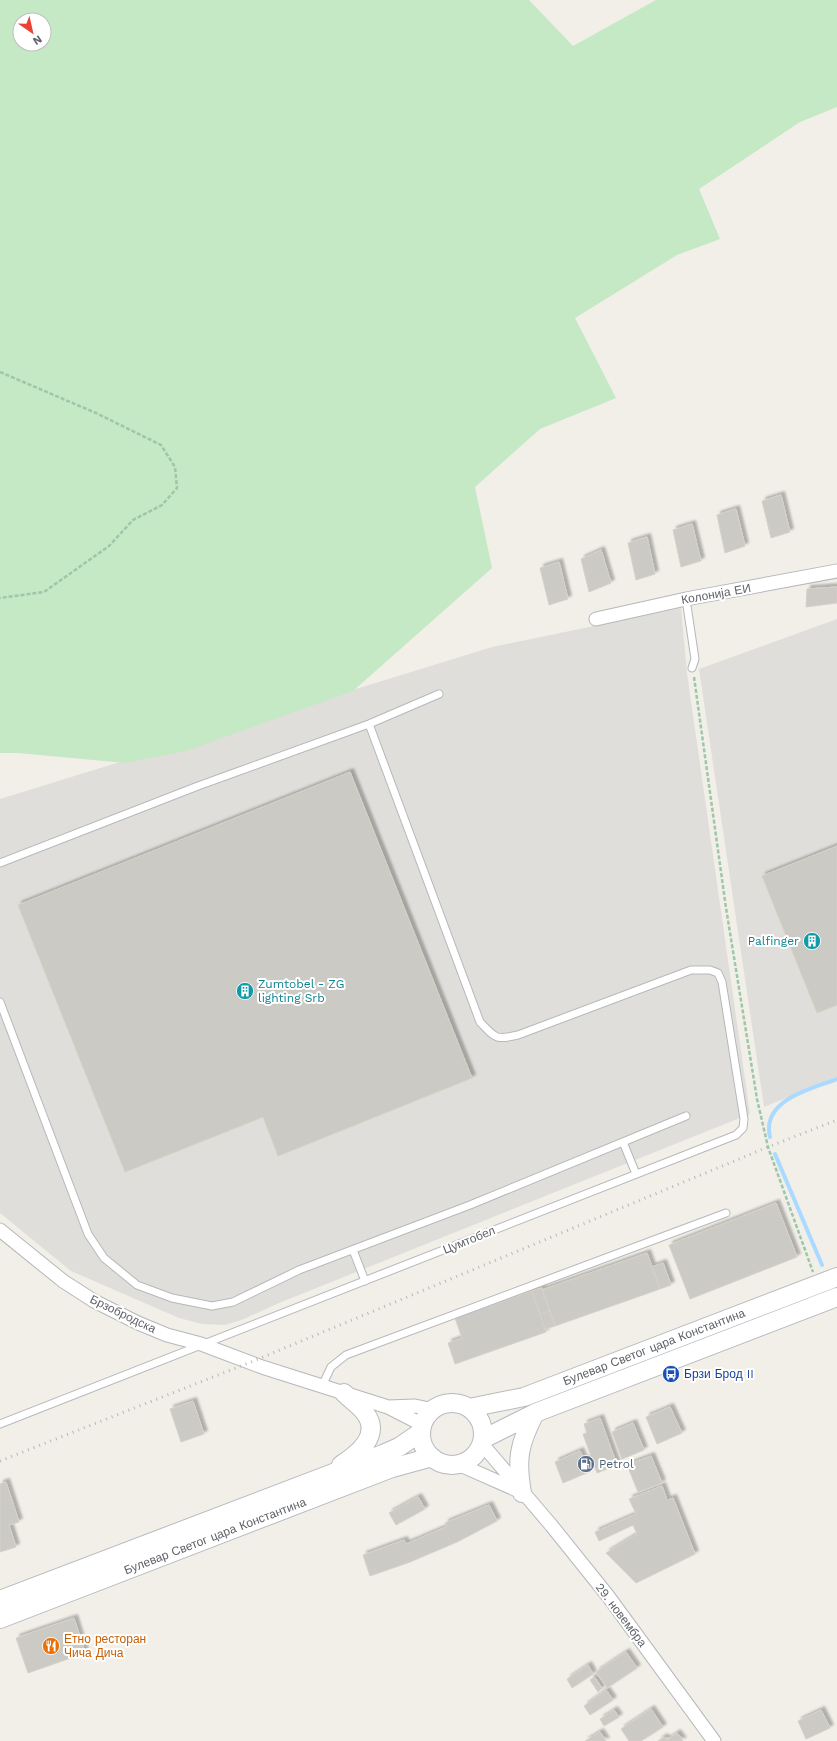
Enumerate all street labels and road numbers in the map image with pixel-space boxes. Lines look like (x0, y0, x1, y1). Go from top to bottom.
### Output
street label: Колонија ЕИ (680, 581, 752, 607)
street label: Цумтобел (441, 1223, 497, 1257)
street label: Брзобродска (88, 1292, 159, 1336)
street label: Булевар Светог цара Константина (561, 1306, 747, 1388)
street label: Булевар Светог цара Константина (122, 1495, 308, 1577)
street label: 29. новембра (593, 1580, 650, 1650)

